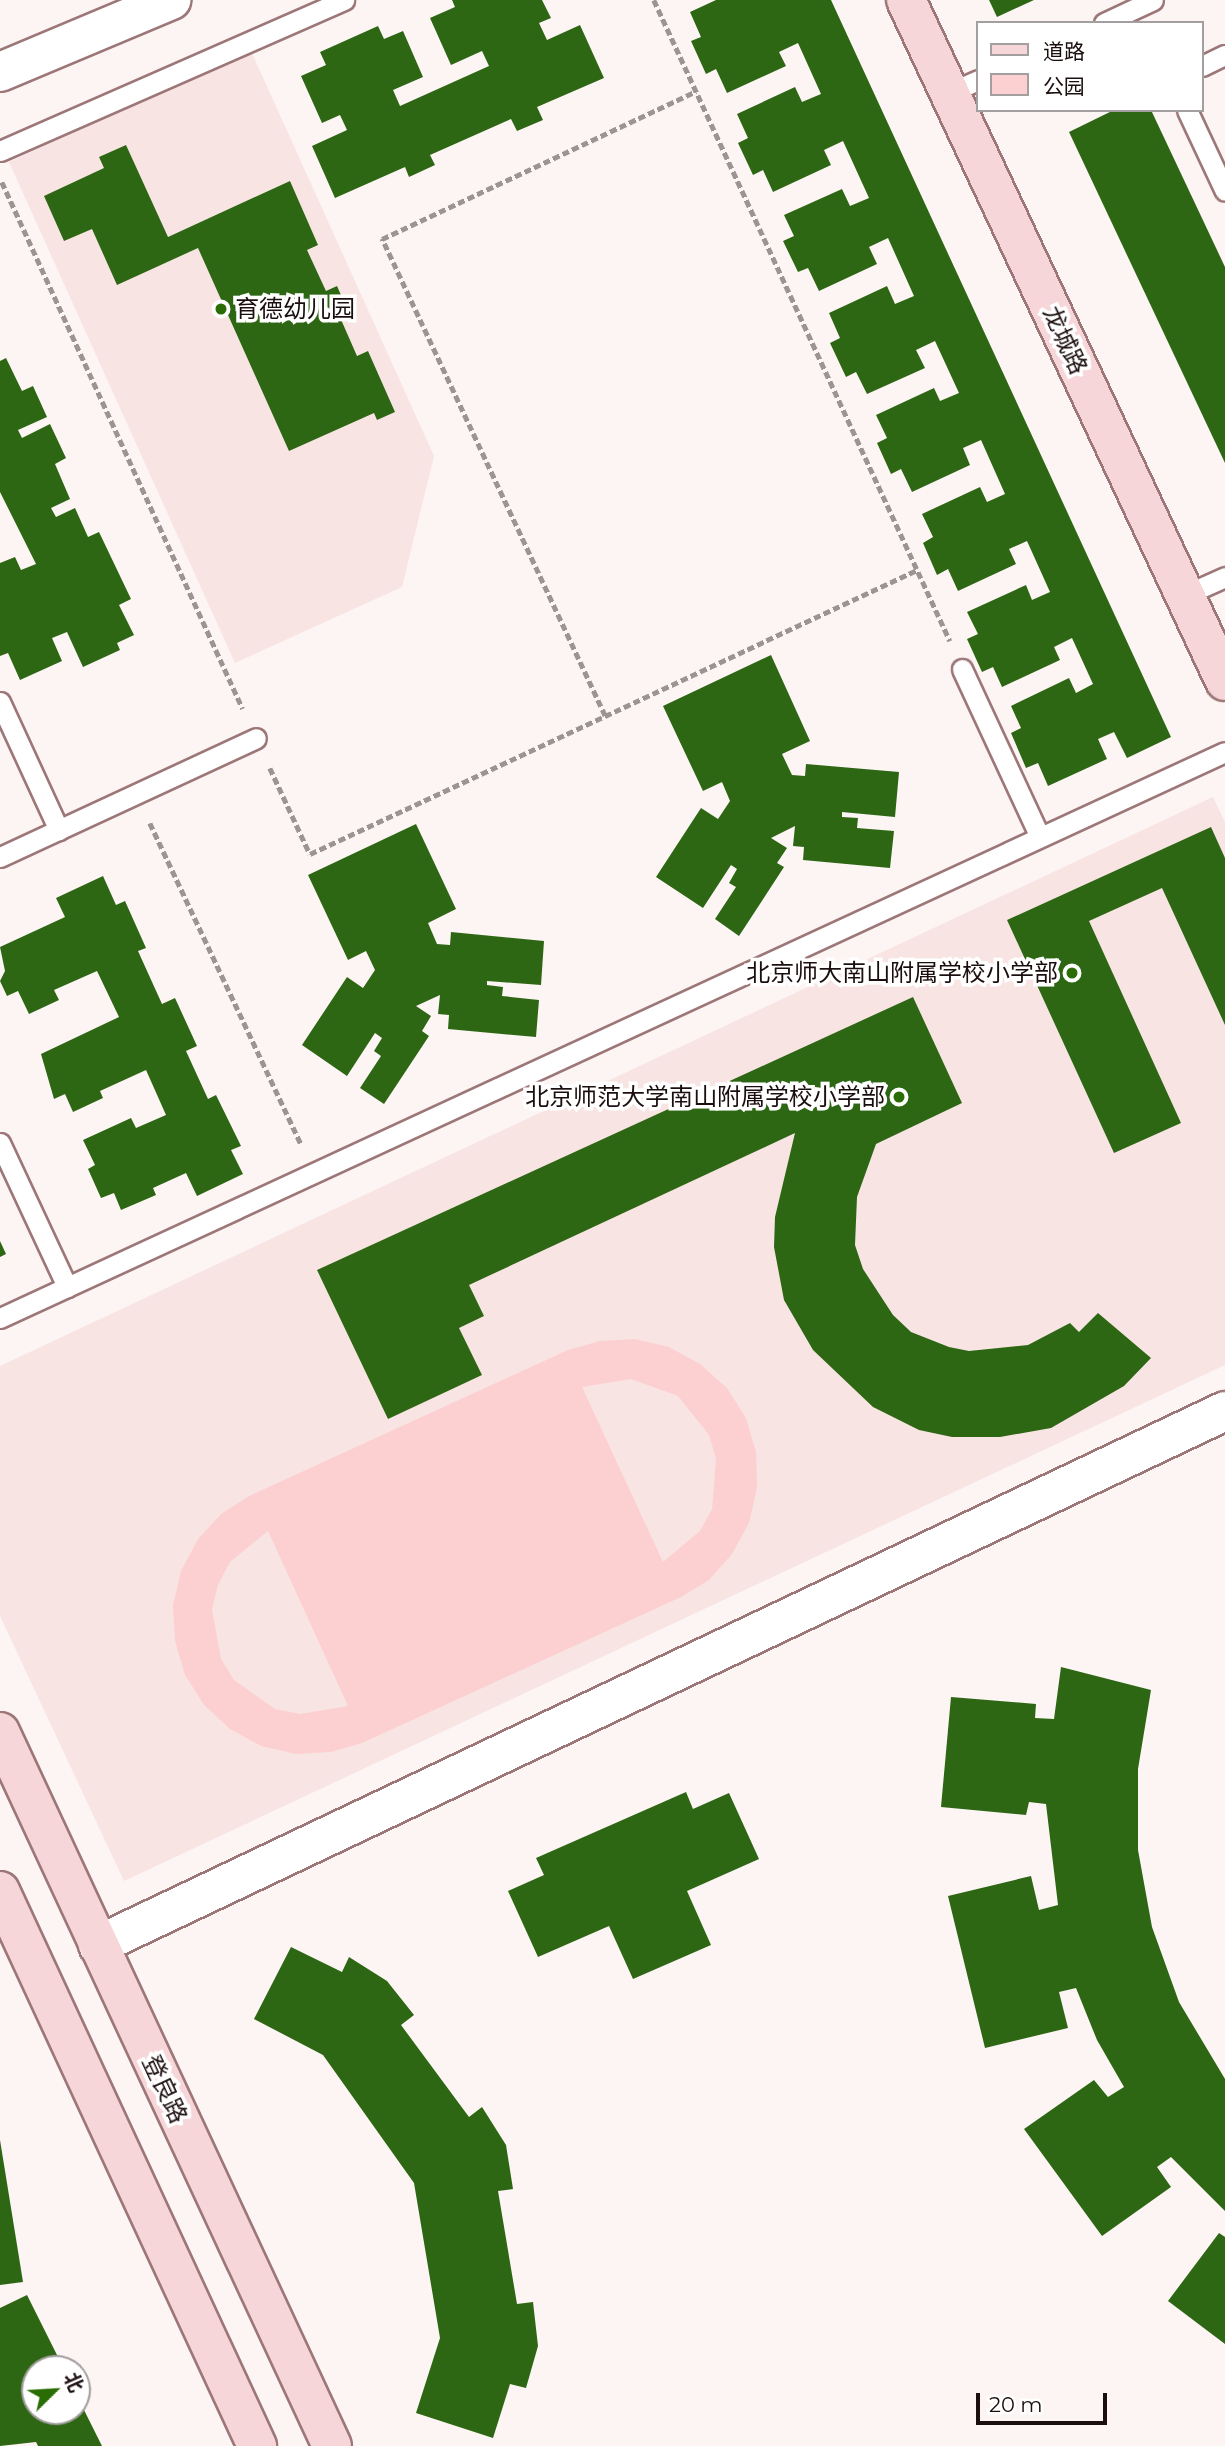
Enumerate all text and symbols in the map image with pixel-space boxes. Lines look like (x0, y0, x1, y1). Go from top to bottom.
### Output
legend (976, 21, 1204, 112)
text: 道路 (1043, 39, 1085, 64)
text: 公园 (1043, 74, 1085, 99)
place label: 育德幼儿园 (235, 295, 355, 323)
marker: 育德幼儿园 (213, 301, 229, 317)
street label: 龙城路 (1037, 301, 1093, 379)
place label: 北京师大南山附属学校小学部 (746, 959, 1058, 987)
marker: 北京师大南山附属学校小学部 (1064, 965, 1080, 981)
place label: 北京师范大学南山附属学校小学部 (525, 1083, 885, 1111)
marker: 北京师范大学南山附属学校小学部 (891, 1089, 907, 1105)
street label: 登良路 (137, 2050, 193, 2128)
north arrow (21, 2355, 91, 2425)
text: 北 (59, 2369, 88, 2395)
scale bar (980, 2380, 1111, 2424)
text: 20 m (989, 2392, 1043, 2417)

